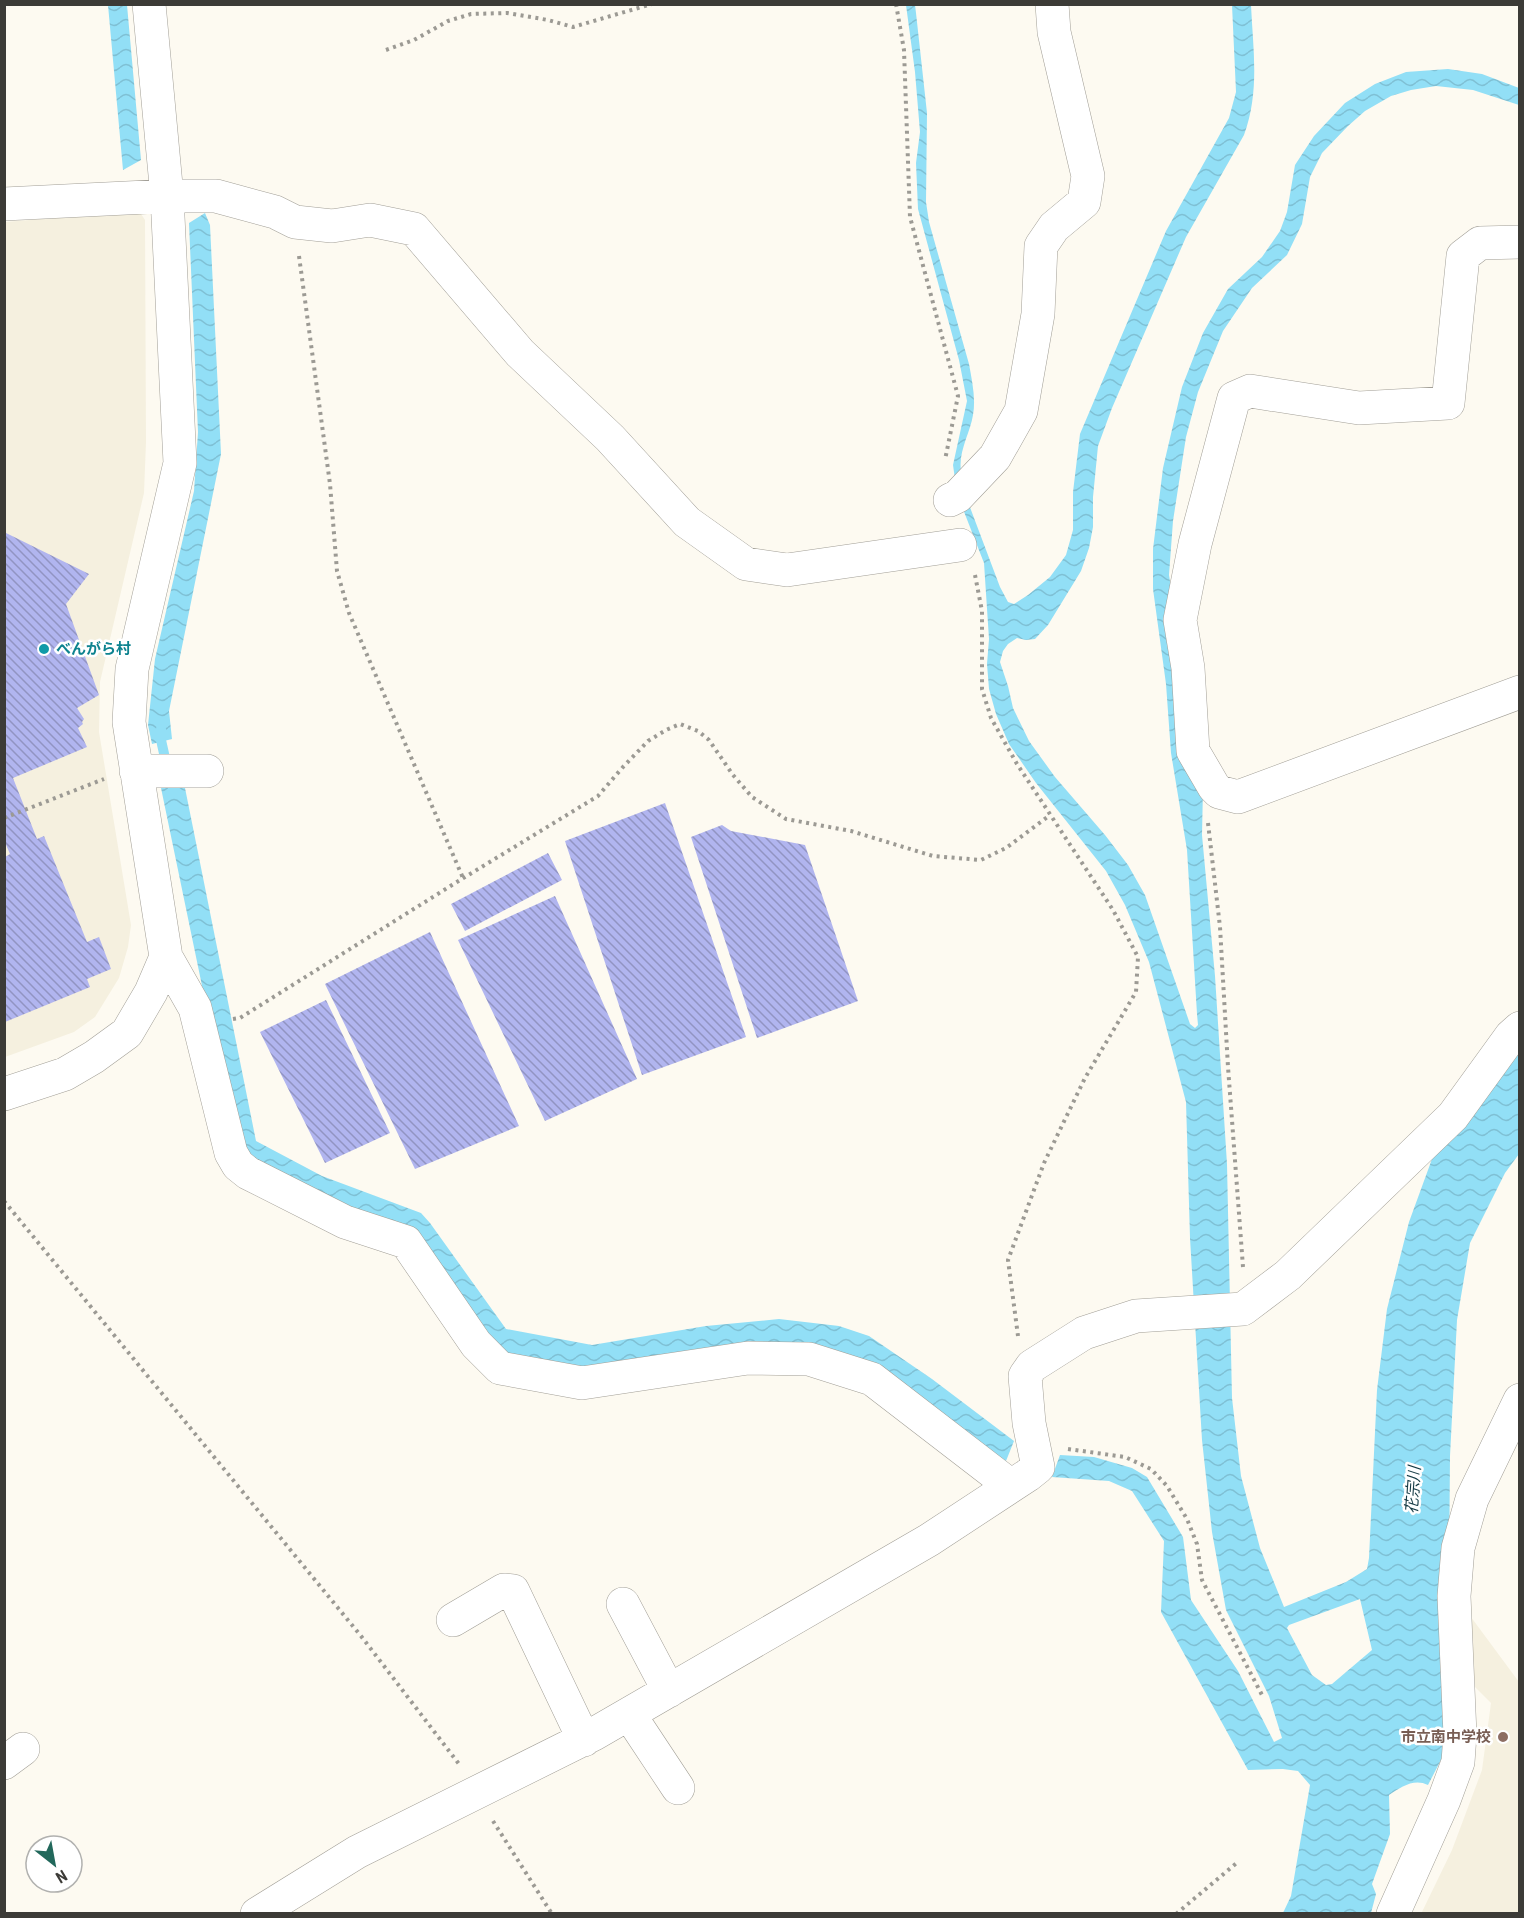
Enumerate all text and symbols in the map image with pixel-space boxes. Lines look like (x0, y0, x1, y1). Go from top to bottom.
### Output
place label: べんがら村 (56, 640, 131, 658)
marker: べんがら村 (37, 642, 51, 656)
water label: 花宗川 (1402, 1463, 1424, 1515)
place label: 市立南中学校 (1401, 1728, 1491, 1746)
marker: 市立南中学校 (1496, 1730, 1510, 1744)
north arrow (24, 1834, 84, 1894)
text: N (52, 1866, 71, 1887)

